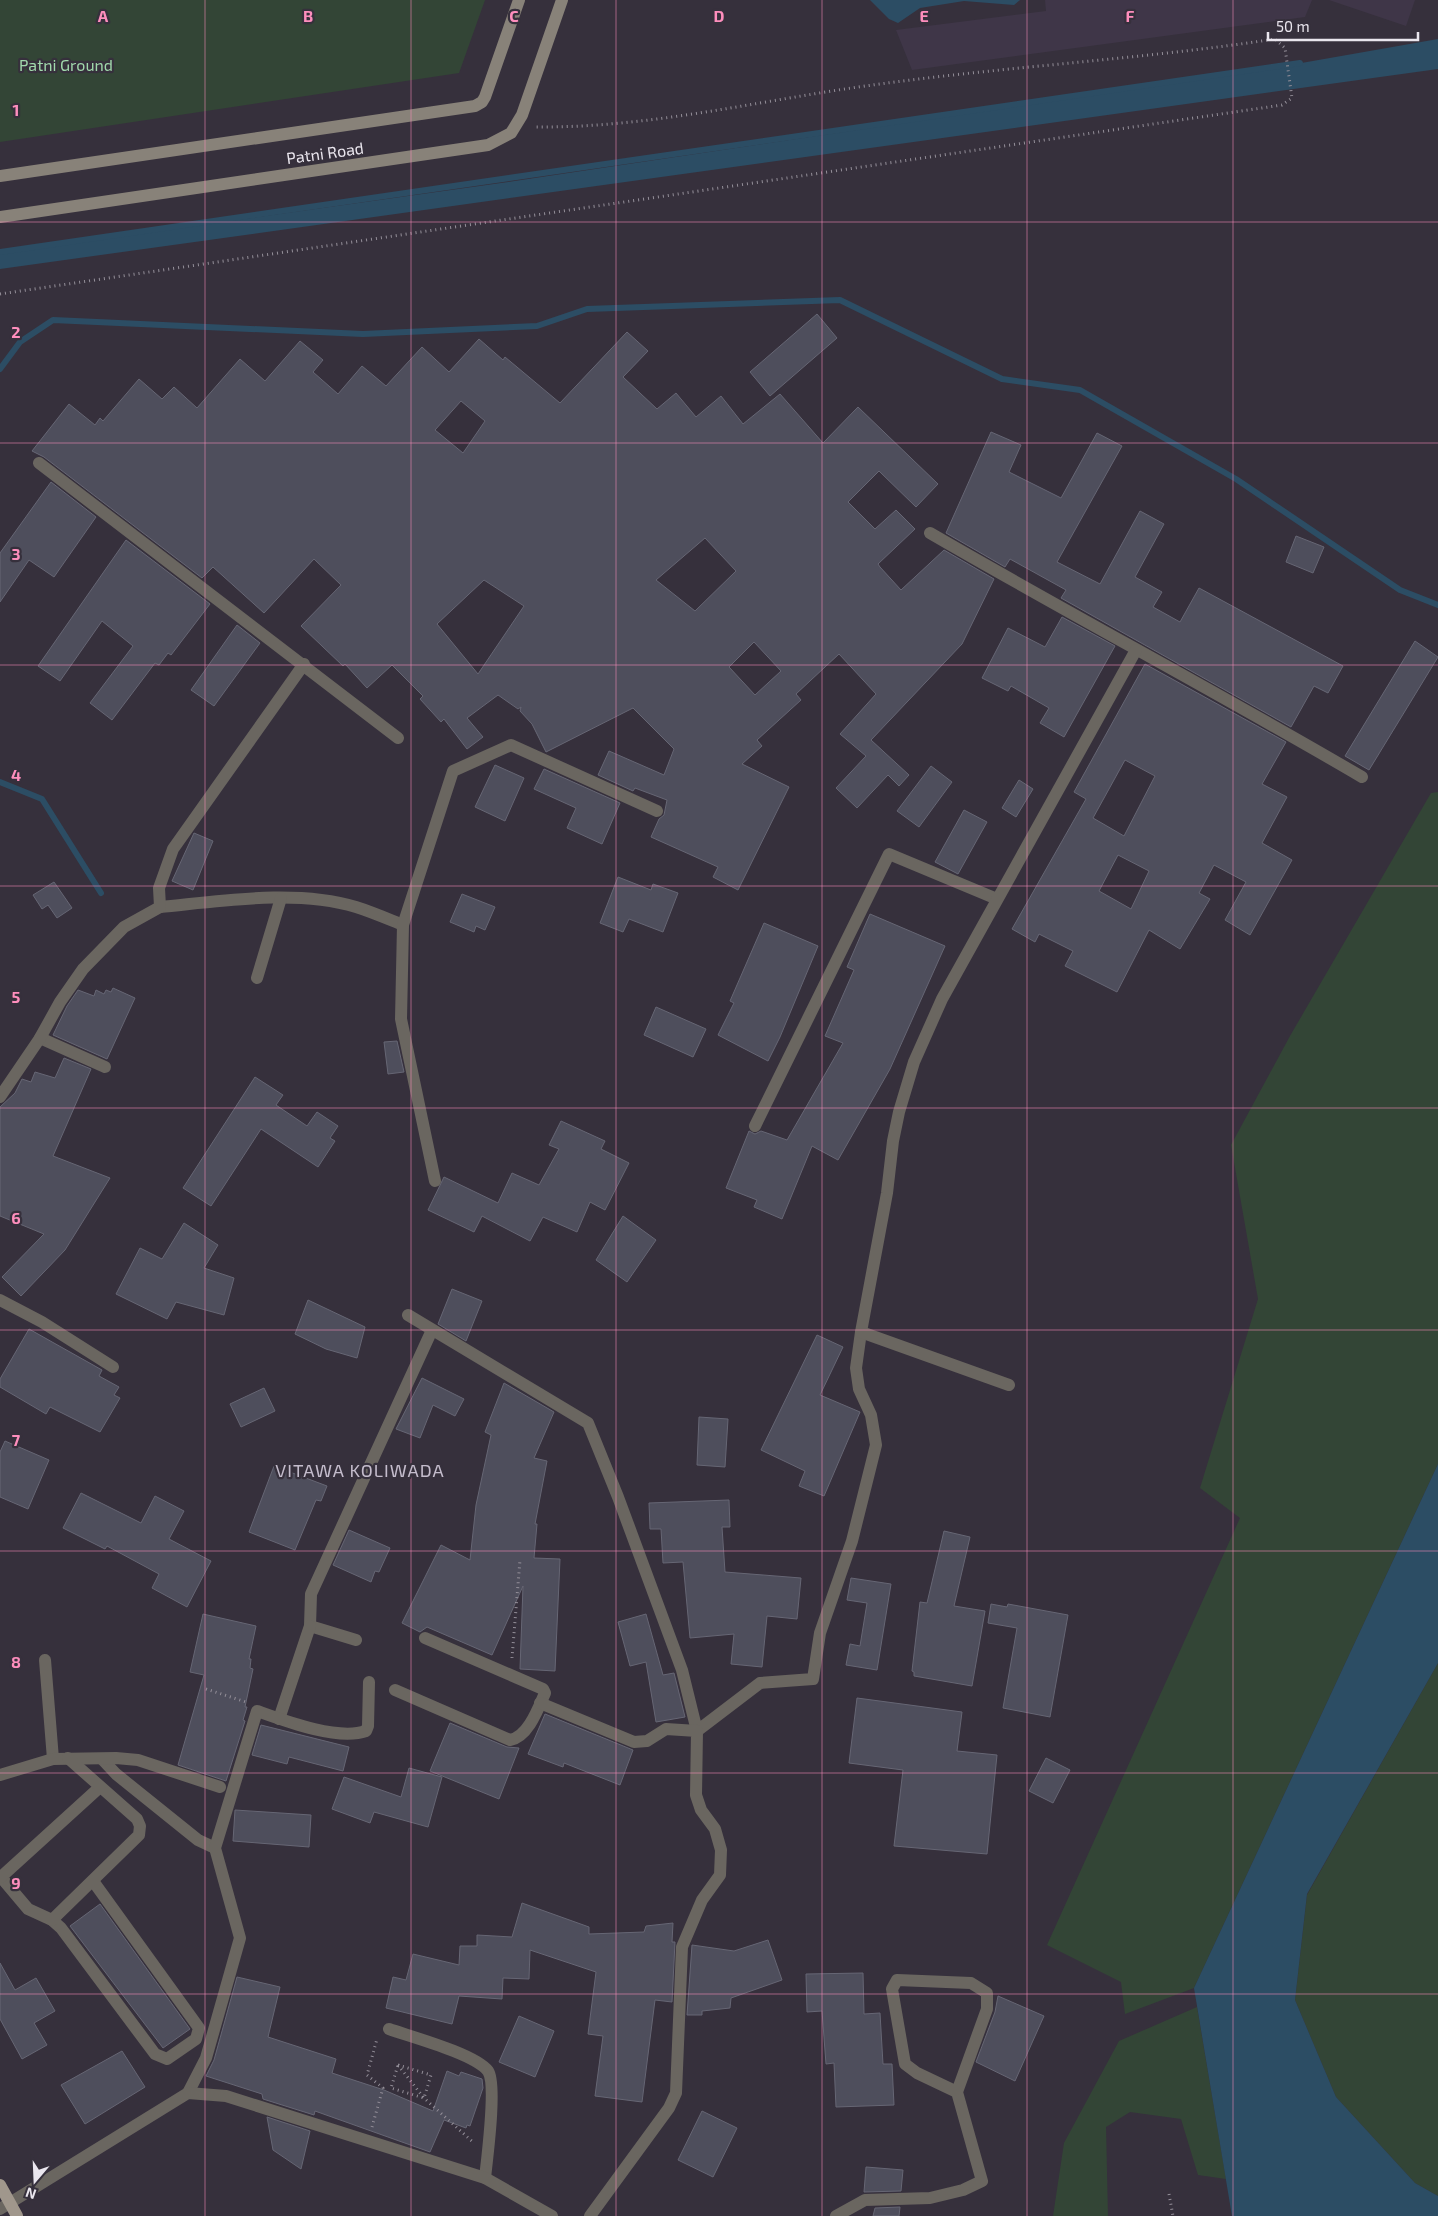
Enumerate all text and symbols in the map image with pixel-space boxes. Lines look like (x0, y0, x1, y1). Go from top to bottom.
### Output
text: A (98, 6, 109, 25)
text: B (303, 6, 313, 25)
text: C (509, 6, 519, 25)
text: D (714, 6, 725, 25)
text: E (919, 6, 929, 25)
text: F (1126, 6, 1135, 25)
scale bar (1268, 10, 1418, 42)
text: 50 m (1276, 17, 1310, 35)
park label: Patni Ground (19, 55, 113, 74)
text: 1 (13, 100, 19, 119)
street label: Patni Road (285, 138, 365, 167)
text: 2 (11, 322, 21, 341)
text: 3 (11, 544, 21, 563)
text: 4 (11, 765, 21, 784)
text: 5 (12, 987, 21, 1006)
text: 6 (11, 1208, 21, 1227)
text: 7 (12, 1430, 21, 1449)
district label: VITAWA KOLIWADA (275, 1459, 445, 1481)
text: 8 (11, 1652, 21, 1671)
text: 9 (11, 1873, 21, 1892)
north arrow (10, 2156, 60, 2206)
text: N (23, 2184, 38, 2203)

